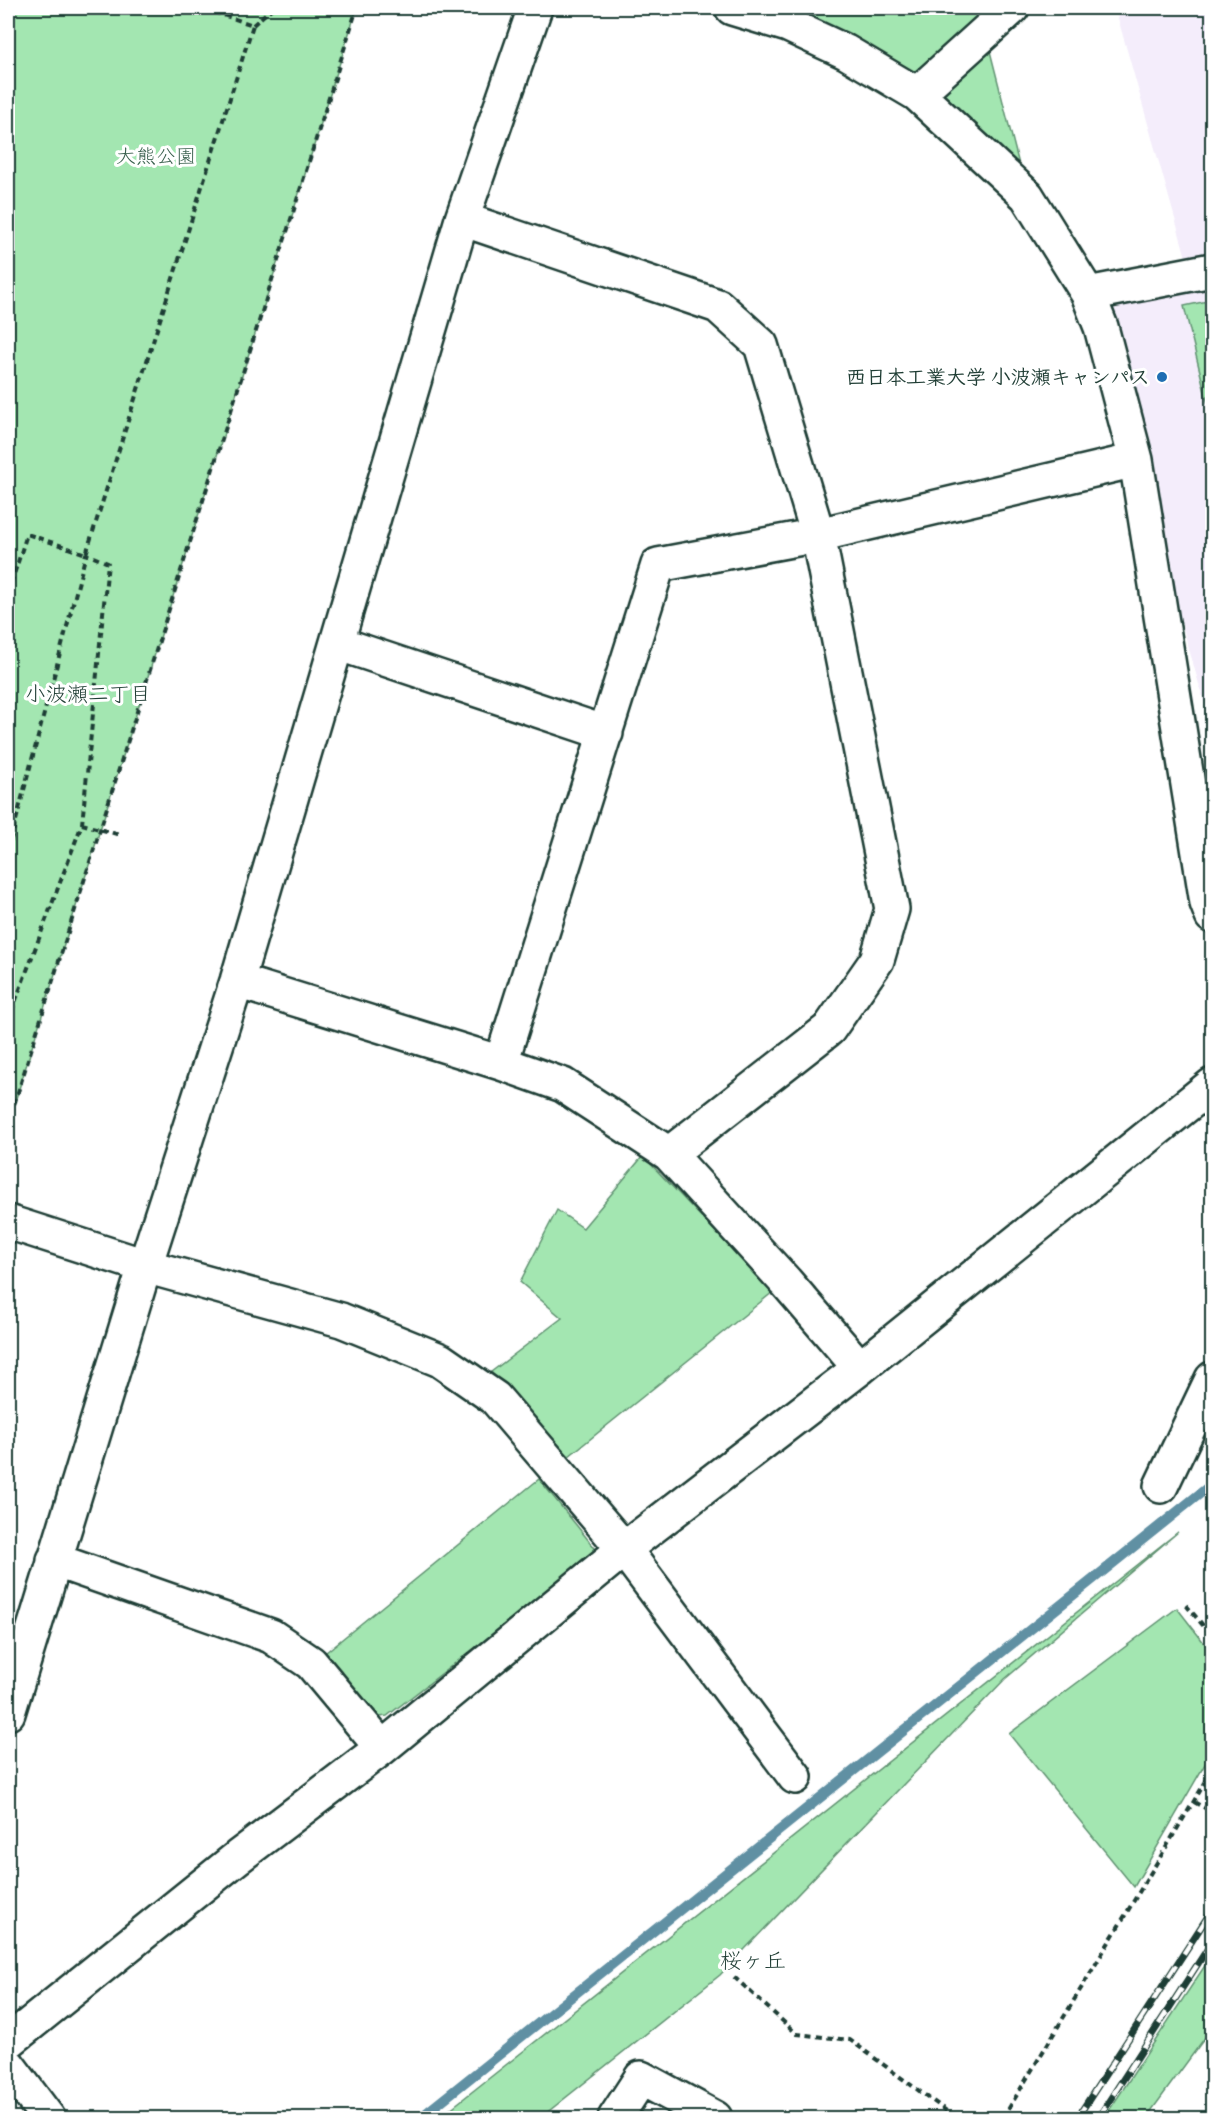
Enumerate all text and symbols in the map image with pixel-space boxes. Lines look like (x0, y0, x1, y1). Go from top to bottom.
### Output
park label: 大熊公園 (116, 147, 196, 171)
place label: 西日本工業大学 小波瀬キャンパス (846, 367, 1150, 392)
marker: 西日本工業大学 小波瀬キャンパス (1155, 370, 1169, 384)
district label: 小波瀬二丁目 (25, 684, 151, 710)
district label: 桜ヶ丘 (720, 1950, 786, 1977)

